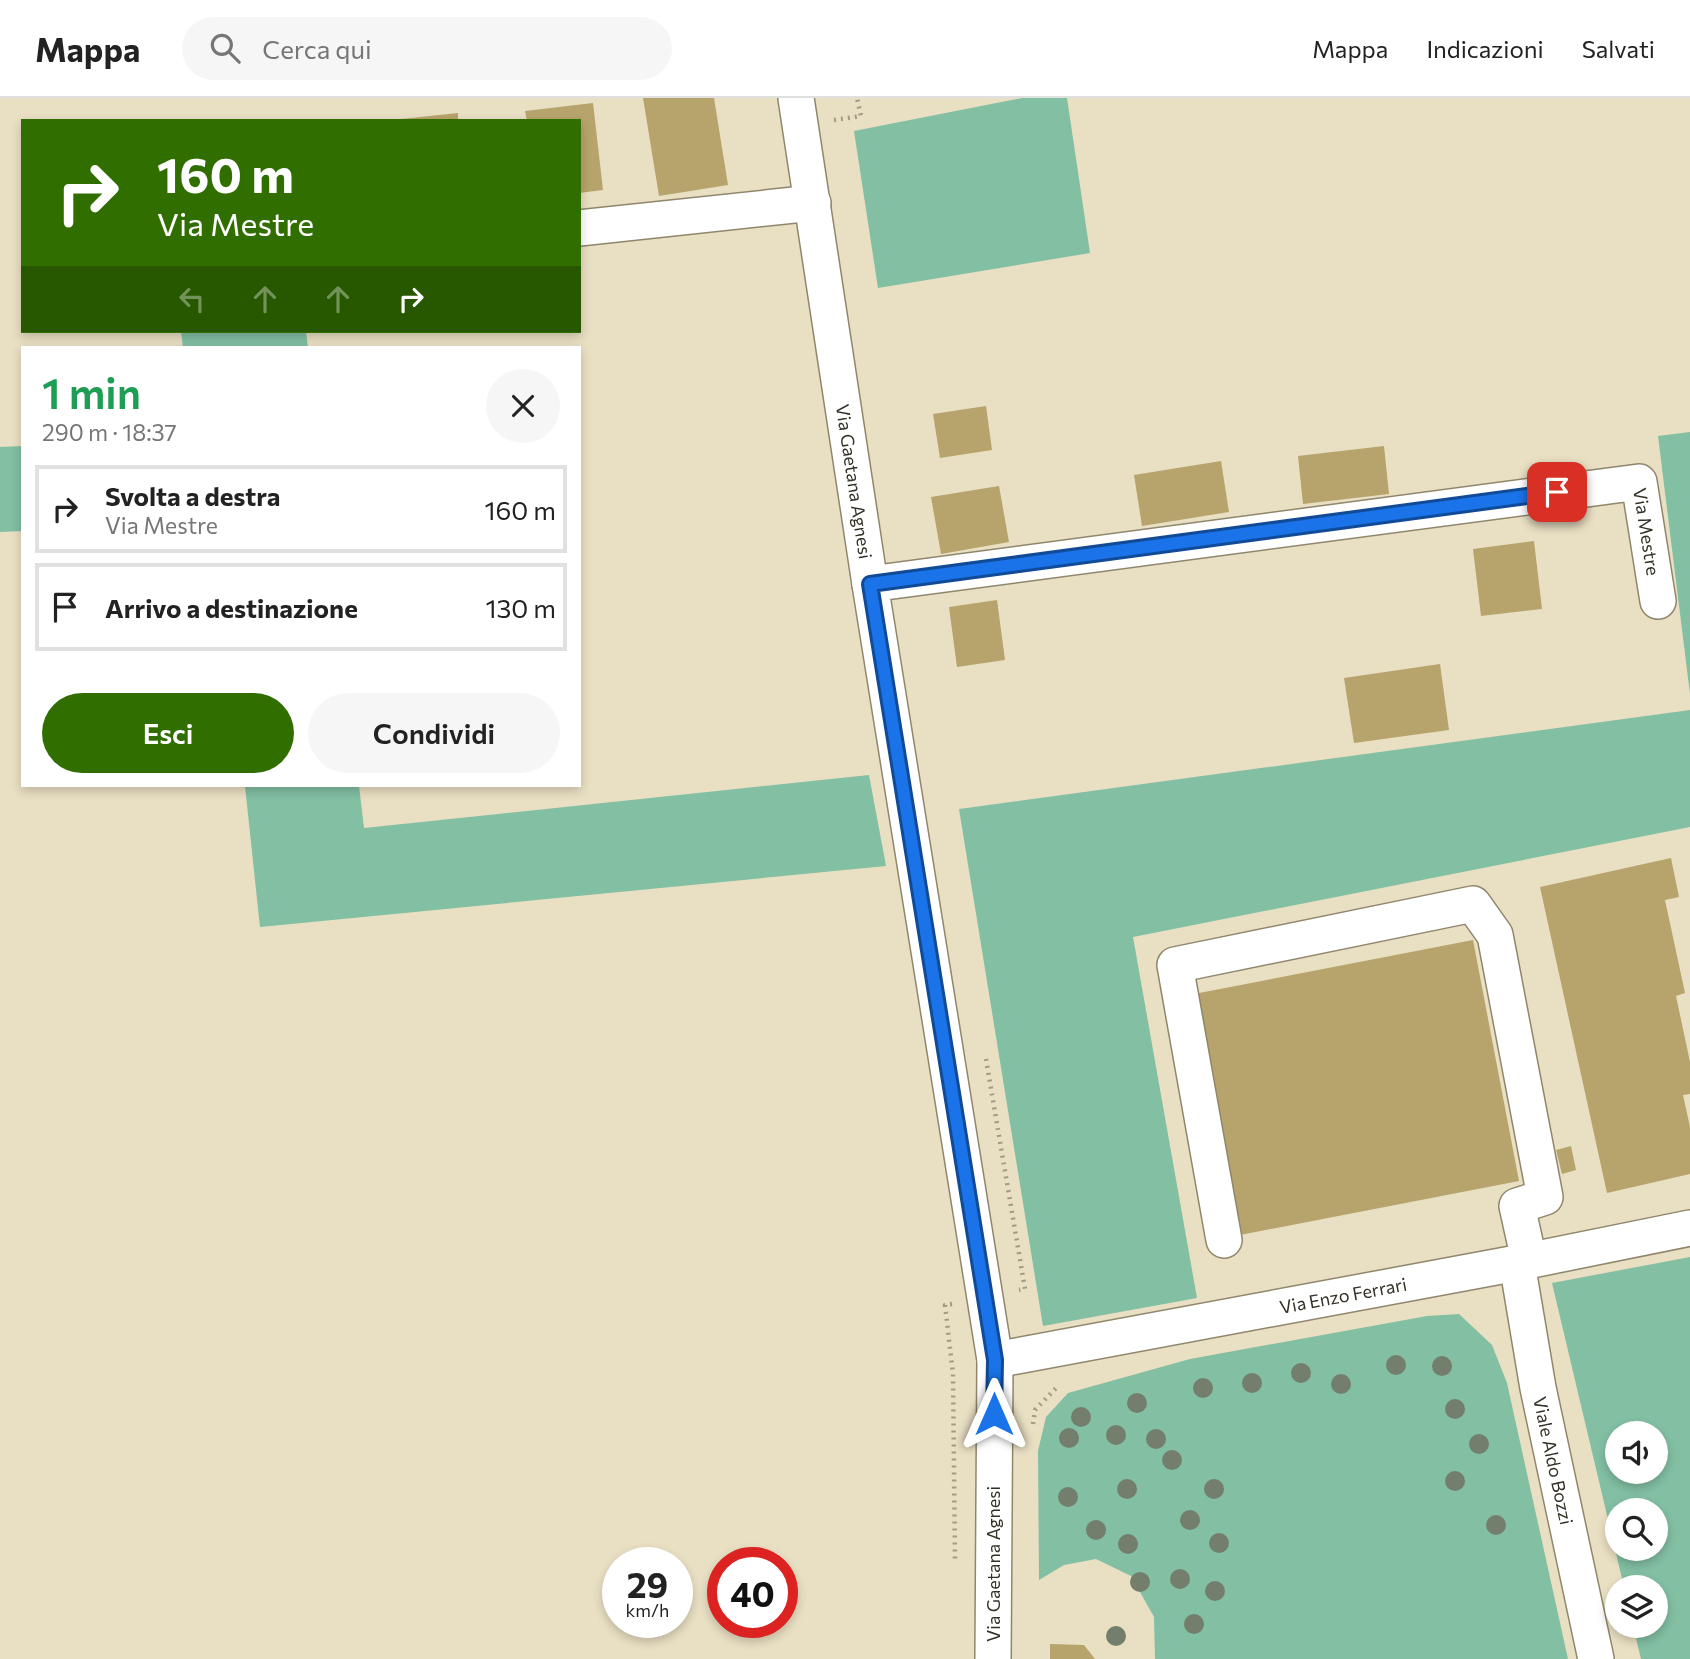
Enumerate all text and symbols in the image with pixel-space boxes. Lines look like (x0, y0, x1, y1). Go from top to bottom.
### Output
search box (182, 17, 672, 80)
text: Mappa (35, 28, 140, 69)
icon: search (206, 29, 244, 67)
text: Cerca qui (262, 33, 372, 64)
text: Mappa (1312, 34, 1388, 63)
text: Indicazioni (1426, 34, 1544, 63)
text: Salvati (1582, 34, 1655, 63)
text: 160 m (157, 143, 294, 203)
icon: right (42, 147, 133, 238)
text: Via Mestre (157, 203, 314, 243)
icon: left (173, 280, 211, 318)
icon: ahead (246, 280, 284, 318)
icon: ahead (319, 280, 357, 318)
icon: right (392, 280, 430, 318)
text: 1 min (42, 366, 141, 418)
button: close (486, 369, 560, 443)
street label: Via Gaetana Agnesi (832, 403, 877, 561)
text: 290 m · 18:37 (42, 418, 177, 446)
pin (1527, 462, 1587, 522)
icon: arrive (1538, 473, 1576, 511)
text: Svolta a destra (105, 480, 280, 511)
street label: Via Mestre (1629, 486, 1665, 577)
icon: right (46, 490, 84, 528)
text: 160 m (484, 494, 556, 525)
text: Via Mestre (105, 511, 218, 539)
icon: arrive (46, 588, 84, 626)
text: Arrivo a destinazione (105, 592, 358, 623)
text: 130 m (485, 592, 556, 623)
button: Esci (42, 693, 294, 773)
button: Condividi (308, 693, 560, 773)
street label: Via Enzo Ferrari (1278, 1273, 1408, 1318)
position arrow (957, 1377, 1031, 1451)
street label: Viale Aldo Bozzi (1529, 1395, 1578, 1527)
map controls (1605, 1421, 1668, 1638)
button: sound (1605, 1421, 1668, 1484)
street label: Via Gaetana Agnesi (982, 1486, 1004, 1642)
button: search (1605, 1498, 1668, 1561)
speed limit sign: 40 (707, 1547, 798, 1638)
text: 29 (627, 1562, 668, 1605)
button: layers (1605, 1575, 1668, 1638)
text: km/h (626, 1599, 669, 1621)

